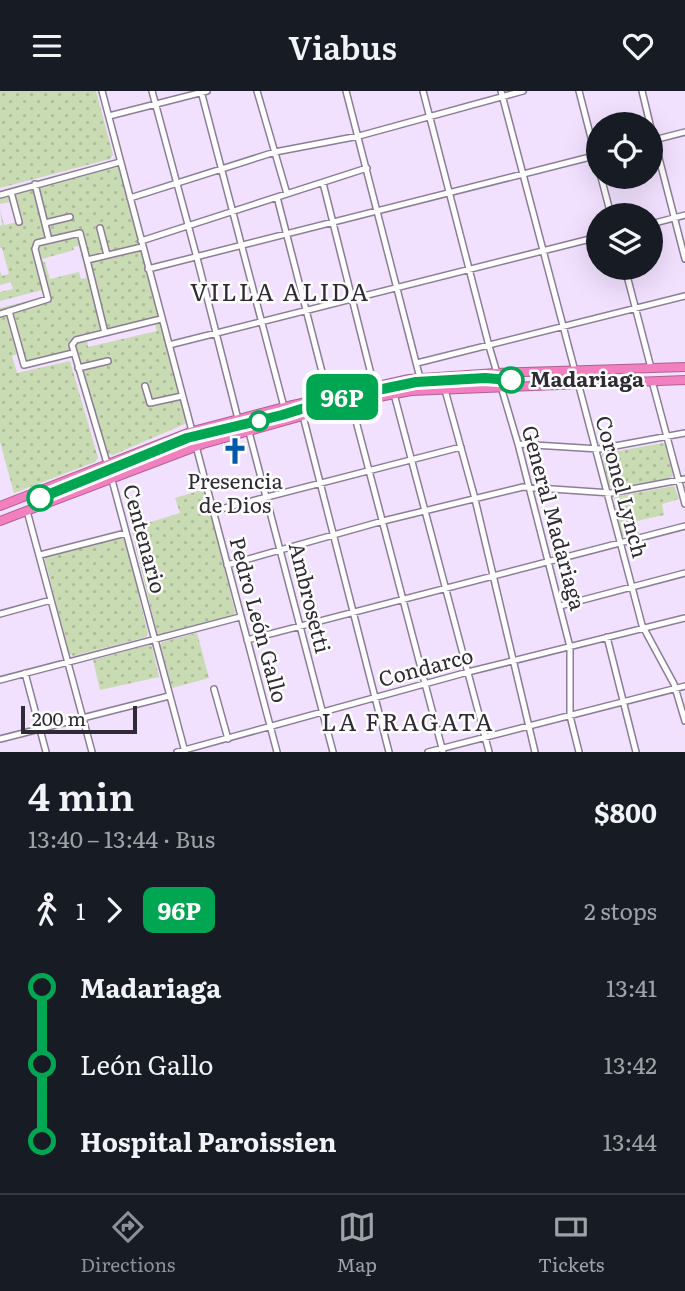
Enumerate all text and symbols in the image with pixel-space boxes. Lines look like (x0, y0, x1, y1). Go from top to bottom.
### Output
text: Viabus (288, 22, 397, 70)
icon: menu (28, 27, 66, 65)
icon: heart (619, 27, 657, 65)
map controls (586, 112, 663, 280)
button: locate (586, 112, 663, 189)
button: layers (586, 203, 663, 280)
district label: VILLA ALIDA (190, 273, 370, 308)
place label: Madariaga (530, 362, 645, 393)
marker: Madariaga (498, 367, 524, 393)
line badge: 96P (302, 374, 382, 420)
text: 96P (320, 379, 364, 414)
unlabelled marker (249, 411, 269, 431)
street label: Coronel Lynch (590, 412, 657, 561)
street label: General Madariaga (516, 421, 595, 614)
church icon: Presencia de Dios (220, 436, 250, 466)
place label: Presencia de Dios (187, 464, 284, 519)
street label: Centenario (117, 480, 176, 596)
unlabelled marker (27, 485, 53, 511)
street label: Pedro León Gallo (223, 533, 297, 706)
street label: Ambrosetti (283, 539, 340, 656)
street label: Condarco (375, 638, 476, 693)
scale bar (21, 703, 136, 735)
district label: LA FRAGATA (321, 703, 495, 738)
text: 200 m (32, 704, 86, 732)
text: 4 min (28, 766, 134, 823)
text: $800 (594, 792, 657, 831)
text: 13:40 – 13:44 · Bus (28, 821, 215, 855)
icon: walk (28, 891, 66, 929)
icon: forward (95, 891, 133, 929)
text: 96P (157, 892, 201, 927)
text: 1 (76, 893, 85, 927)
text: 2 stops (584, 893, 657, 927)
text: Madariaga (80, 967, 221, 1006)
text: 13:41 (606, 970, 657, 1004)
text: León Gallo (80, 1044, 213, 1083)
text: 13:42 (604, 1047, 657, 1081)
text: Hospital Paroissien (80, 1121, 337, 1160)
text: 13:44 (603, 1124, 657, 1158)
tab: Directions (81, 1208, 175, 1278)
tab: Map (337, 1208, 377, 1278)
tab: Tickets (538, 1208, 604, 1278)

